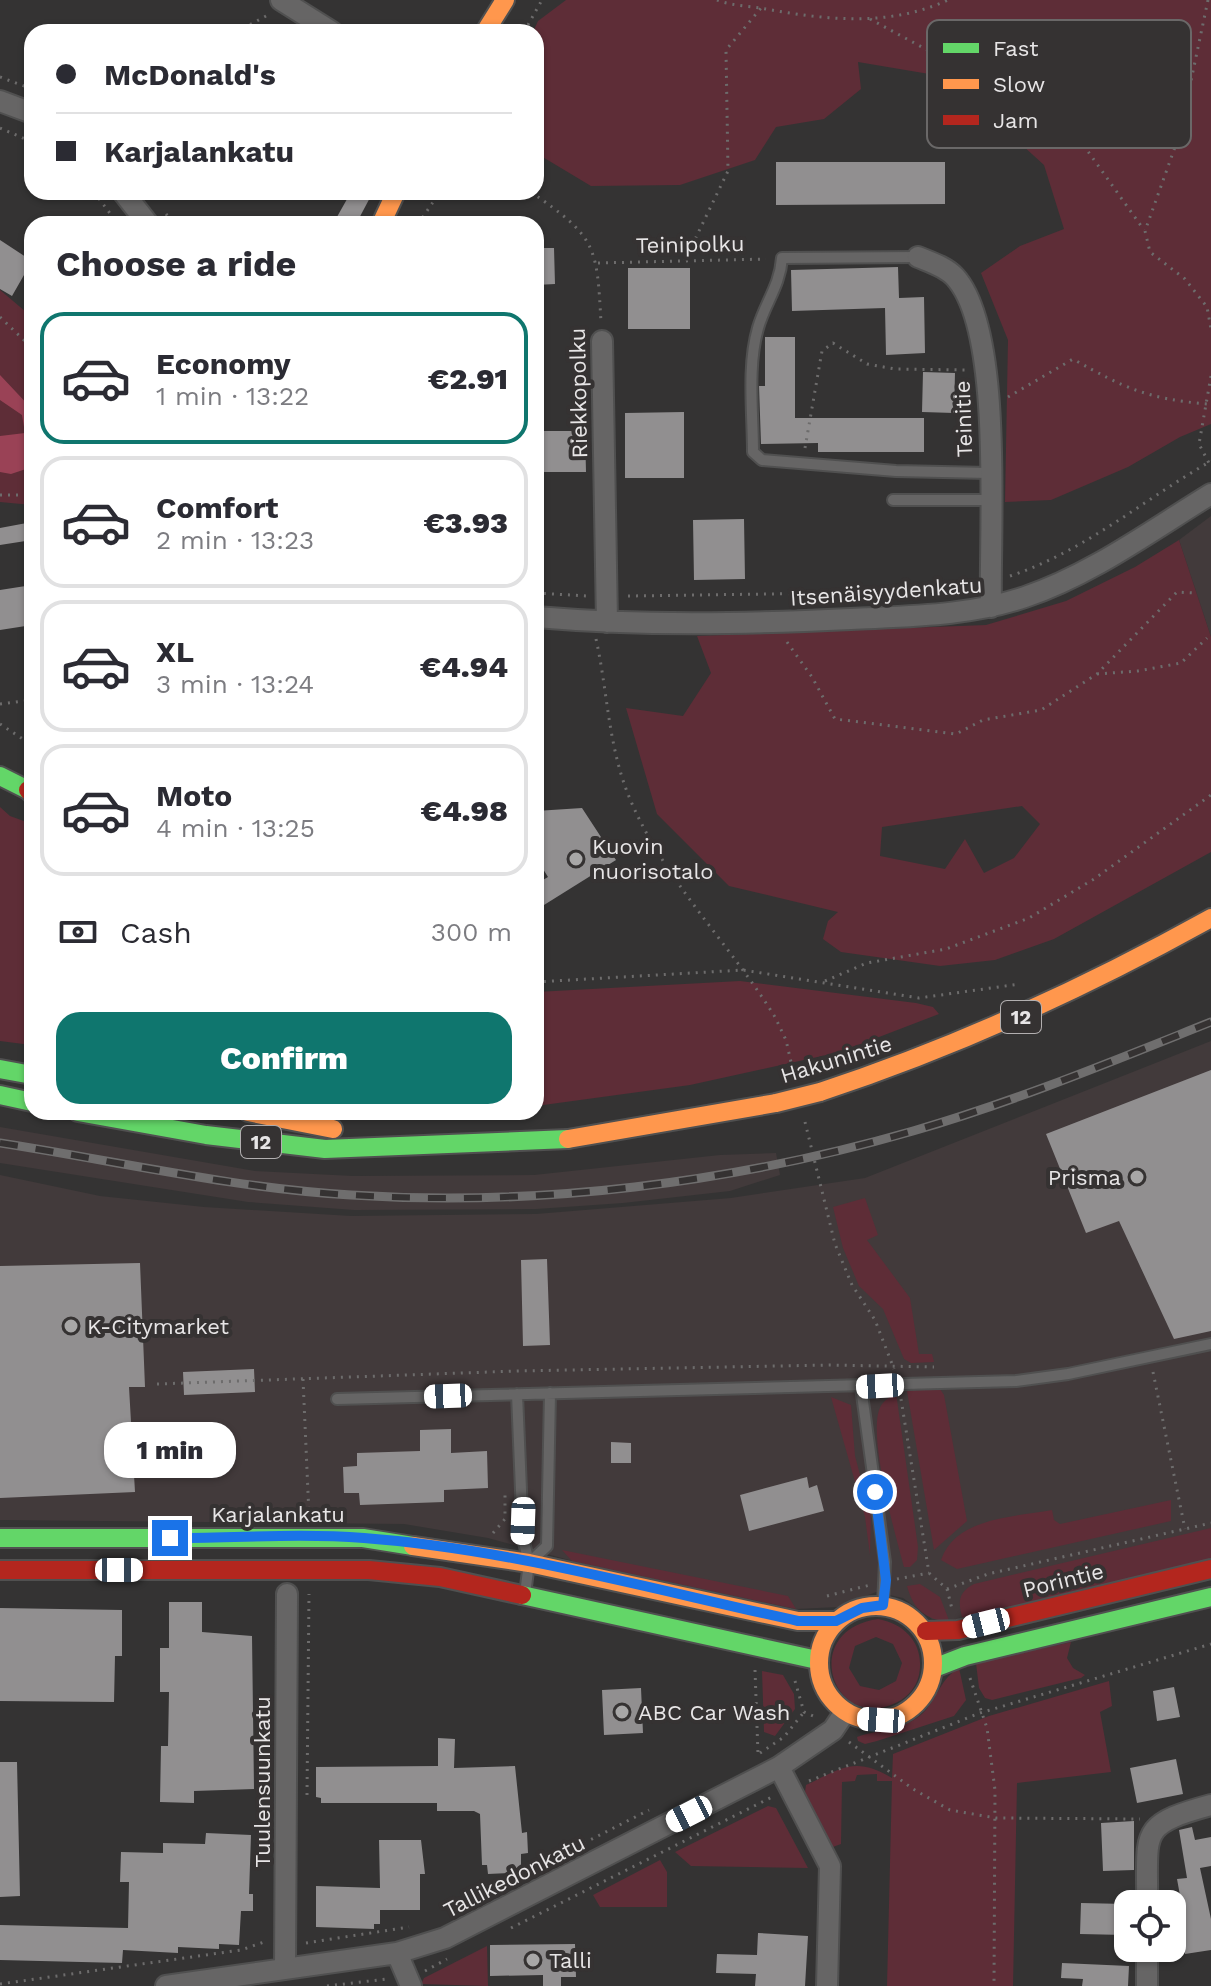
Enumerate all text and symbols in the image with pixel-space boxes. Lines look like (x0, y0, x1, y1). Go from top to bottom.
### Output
legend (927, 20, 1191, 148)
text: Fast (993, 36, 1039, 61)
text: McDonald's (104, 57, 276, 92)
text: Slow (993, 72, 1045, 97)
text: Jam (993, 108, 1038, 133)
text: Karjalankatu (104, 134, 294, 169)
street label: Teinipolku (635, 231, 745, 258)
text: Choose a ride (56, 243, 296, 285)
street label: Riekkopolku (565, 327, 592, 458)
icon: car (60, 342, 132, 414)
text: Economy (156, 346, 291, 381)
text: €2.91 (428, 361, 508, 396)
street label: Teinitie (950, 380, 977, 458)
text: 1 min · 13:22 (156, 381, 309, 411)
icon: car (60, 486, 132, 558)
text: Comfort (156, 490, 278, 525)
text: €3.93 (424, 505, 508, 540)
text: 2 min · 13:23 (156, 525, 314, 555)
street label: Itsenäisyydenkatu (789, 572, 983, 611)
icon: car (60, 630, 132, 702)
text: XL (156, 634, 194, 669)
text: €4.94 (420, 649, 508, 684)
text: 3 min · 13:24 (156, 669, 314, 699)
icon: car (60, 774, 132, 846)
text: Moto (156, 778, 232, 813)
text: €4.98 (421, 793, 508, 828)
text: 4 min · 13:25 (156, 813, 315, 843)
place label: Kuovin nuorisotalo (592, 834, 713, 884)
marker: Kuovin nuorisotalo (567, 850, 585, 868)
icon: cash (56, 910, 100, 954)
text: Cash (120, 915, 192, 950)
text: 300 m (431, 917, 512, 947)
road number: 12 (1001, 1001, 1041, 1033)
button: Confirm (56, 1012, 512, 1104)
street label: Hakunintie (777, 1031, 895, 1088)
road number: 12 (241, 1126, 281, 1158)
place label: Prisma (1048, 1165, 1121, 1190)
marker: Prisma (1128, 1168, 1146, 1186)
place label: K-Citymarket (87, 1314, 229, 1339)
marker: K-Citymarket (62, 1317, 80, 1335)
car (855, 1373, 905, 1399)
car (424, 1383, 472, 1409)
callout: 1 min (104, 1422, 236, 1478)
text: 1 min (137, 1435, 203, 1465)
route start (857, 1474, 893, 1510)
car (510, 1497, 536, 1545)
street label: Karjalankatu (211, 1502, 345, 1527)
route end (152, 1520, 188, 1556)
car (95, 1558, 143, 1582)
street label: Porintie (1020, 1558, 1106, 1603)
car (960, 1606, 1012, 1640)
street label: Tuulensuunkatu (250, 1696, 275, 1868)
place label: ABC Car Wash (638, 1700, 790, 1725)
marker: ABC Car Wash (613, 1703, 631, 1721)
car (856, 1706, 906, 1734)
car (662, 1792, 716, 1836)
street label: Tallikedonkatu (439, 1830, 589, 1923)
map controls (1114, 1890, 1186, 1962)
button: locate (1114, 1890, 1186, 1962)
place label: Talli (549, 1948, 592, 1973)
marker: Talli (524, 1951, 542, 1969)

